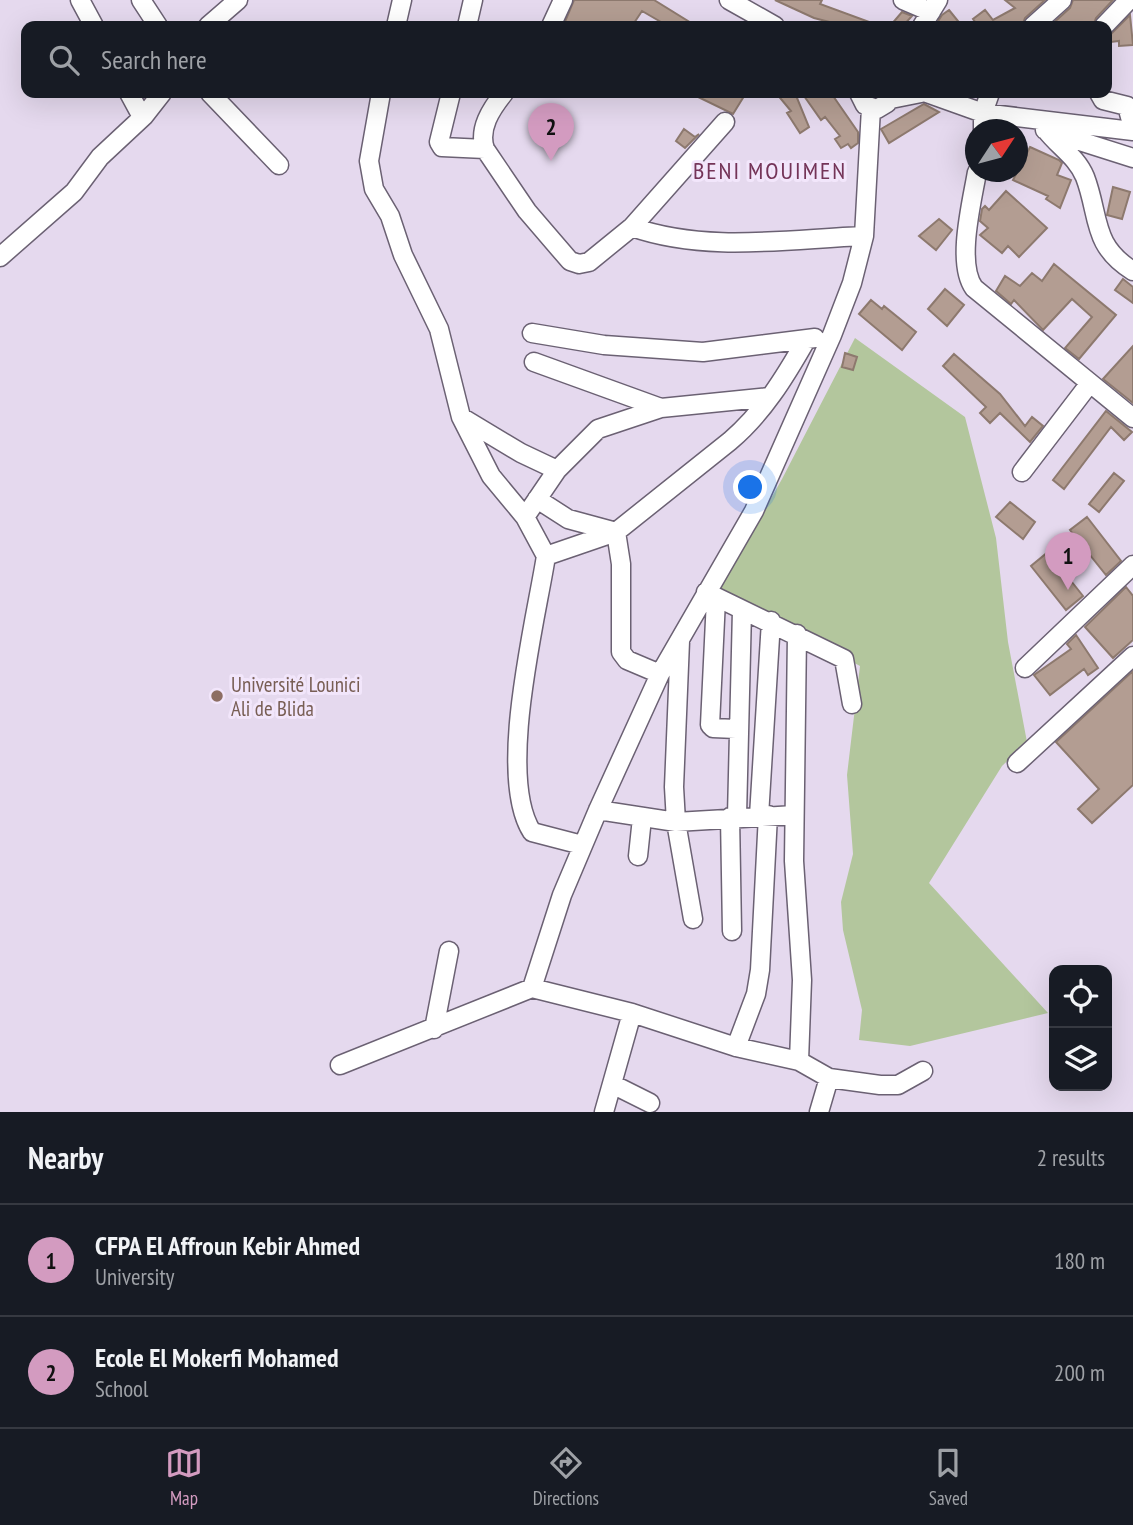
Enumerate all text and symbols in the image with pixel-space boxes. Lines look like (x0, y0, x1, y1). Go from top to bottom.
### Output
search box (21, 21, 1112, 98)
icon: search (45, 41, 83, 79)
text: Search here (101, 43, 207, 76)
pin: 2 (528, 103, 574, 161)
north arrow (965, 119, 1028, 182)
district label: BENI MOUIMEN (693, 155, 847, 186)
your location (733, 470, 767, 504)
pin: 1 (1045, 532, 1091, 590)
place label: Université Lounici Ali de Blida (231, 671, 360, 722)
marker: Université Lounici Ali de Blida (209, 688, 225, 704)
map controls (1049, 965, 1112, 1091)
button: locate (1049, 965, 1112, 1028)
button: layers (1049, 1028, 1112, 1091)
text: Nearby (28, 1138, 103, 1177)
text: 2 results (1037, 1143, 1105, 1172)
text: CFPA El Affroun Kebir Ahmed (95, 1229, 360, 1262)
text: 1 (46, 1246, 57, 1275)
text: 180 m (1054, 1246, 1105, 1275)
text: University (95, 1262, 174, 1291)
text: Ecole El Mokerfi Mohamed (95, 1341, 339, 1374)
text: 2 (46, 1358, 57, 1387)
text: 200 m (1054, 1358, 1105, 1387)
text: School (95, 1374, 148, 1403)
tab: Map (165, 1444, 203, 1510)
tab: Directions (533, 1444, 599, 1510)
tab: Saved (929, 1444, 968, 1510)

